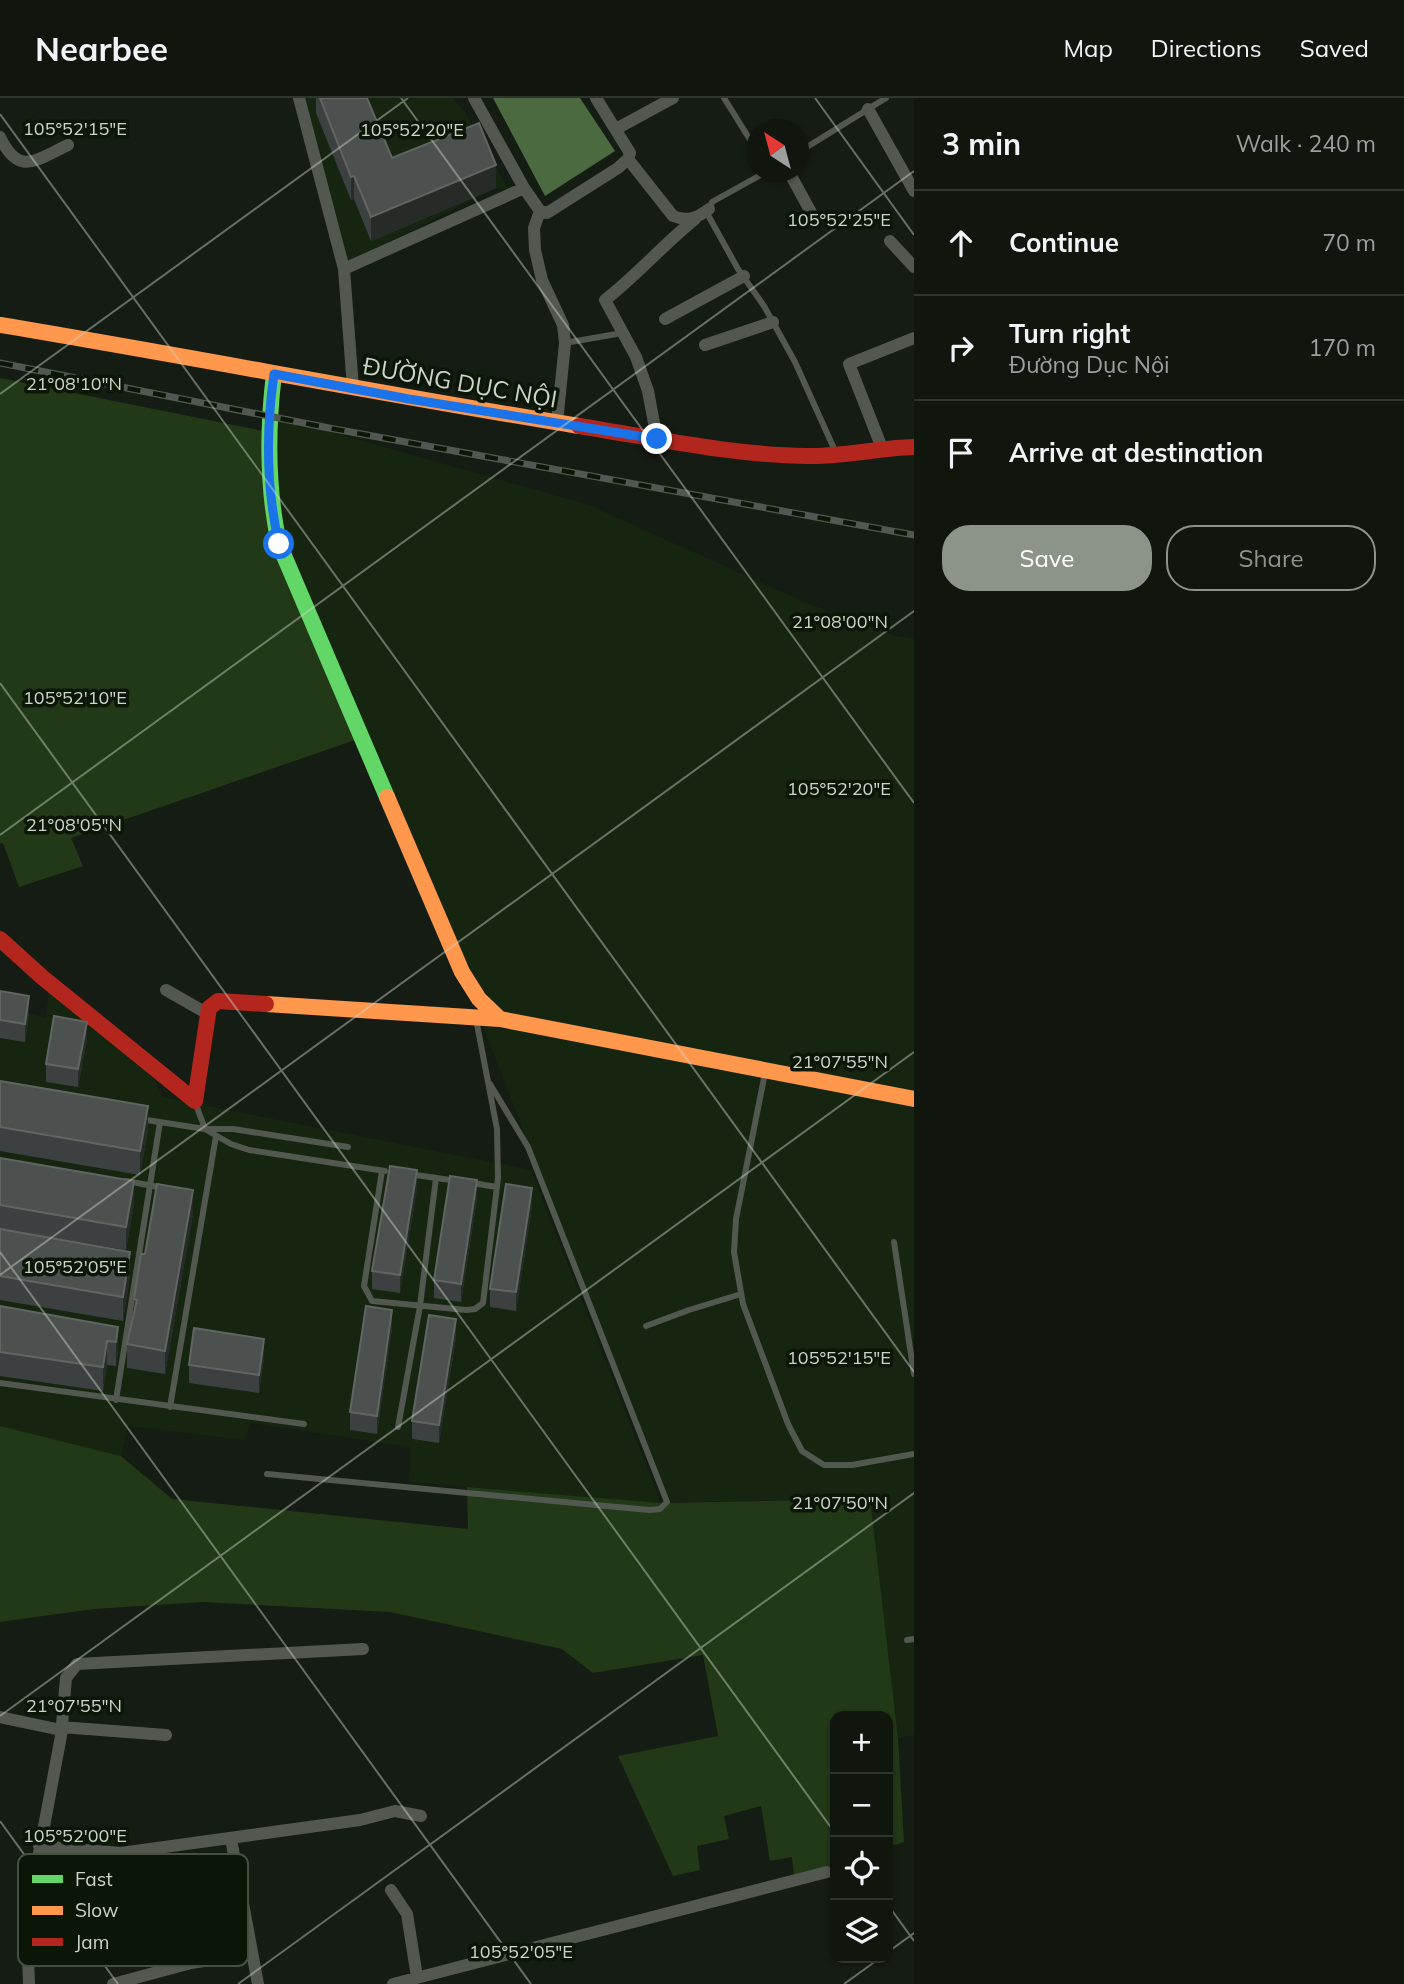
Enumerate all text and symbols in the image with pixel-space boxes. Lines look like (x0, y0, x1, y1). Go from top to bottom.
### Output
text: Nearbee (35, 28, 168, 69)
text: Map (1063, 33, 1113, 63)
text: Directions (1151, 33, 1262, 63)
text: Saved (1300, 33, 1369, 63)
text: 105°52'15"E (23, 117, 127, 140)
text: 105°52'20"E (360, 118, 464, 141)
north arrow (746, 119, 809, 182)
text: 3 min (942, 125, 1021, 163)
text: Walk · 240 m (1236, 129, 1376, 158)
text: 105°52'25"E (787, 208, 891, 231)
icon: ahead (942, 224, 980, 262)
text: Continue (1009, 226, 1119, 259)
text: 70 m (1322, 228, 1376, 257)
text: Turn right (1009, 317, 1130, 350)
icon: right (942, 329, 980, 367)
text: 170 m (1308, 333, 1376, 362)
street label: ĐƯỜNG DỤC NỘI (361, 350, 560, 414)
text: Đường Dục Nội (1009, 350, 1170, 379)
text: 21°08'10"N (26, 372, 122, 395)
route end (641, 423, 672, 454)
icon: arrive (942, 434, 980, 472)
text: Arrive at destination (1009, 436, 1264, 469)
button: Save (942, 525, 1152, 591)
button: Share (1166, 525, 1376, 591)
route start (263, 528, 294, 559)
text: 21°08'00"N (792, 610, 888, 633)
text: 105°52'10"E (23, 686, 127, 709)
text: 105°52'20"E (787, 777, 891, 800)
text: 21°08'05"N (26, 813, 122, 836)
text: 21°07'55"N (792, 1050, 888, 1073)
text: 105°52'05"E (23, 1255, 127, 1278)
text: 105°52'15"E (787, 1346, 891, 1369)
text: 21°07'50"N (792, 1491, 888, 1514)
text: 21°07'55"N (26, 1694, 122, 1717)
map controls (830, 1711, 893, 1963)
button: + (830, 1711, 893, 1774)
button: − (830, 1774, 893, 1837)
text: 105°52'00"E (23, 1824, 127, 1847)
button: locate (830, 1837, 893, 1900)
legend (18, 1854, 248, 1966)
text: Fast (75, 1867, 113, 1891)
text: Slow (75, 1898, 119, 1922)
button: layers (830, 1900, 893, 1963)
text: Jam (75, 1930, 109, 1954)
text: 105°52'05"E (469, 1940, 573, 1963)

